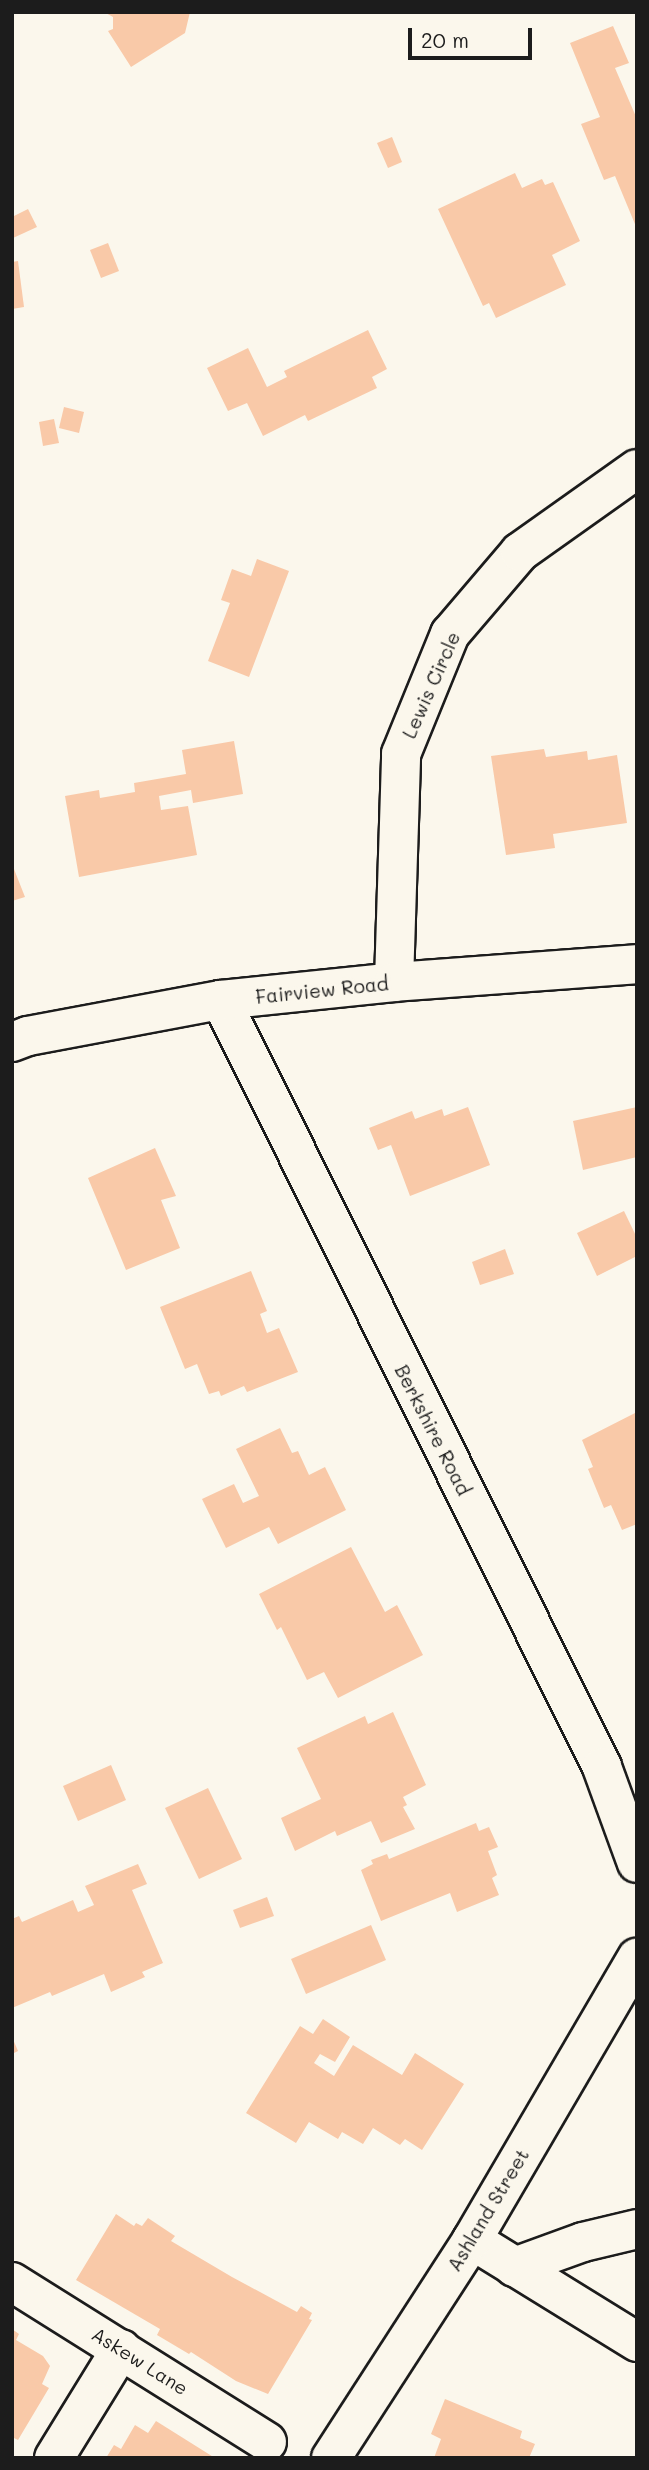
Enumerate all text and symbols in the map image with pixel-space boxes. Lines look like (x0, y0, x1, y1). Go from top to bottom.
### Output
scale bar (411, 14, 535, 58)
text: 20 m (421, 26, 469, 53)
street label: Lewis Circle (397, 628, 465, 742)
street label: Fairview Road (254, 972, 390, 1008)
street label: Berkshire Road (390, 1361, 476, 1499)
street label: Ashland Street (442, 2145, 534, 2275)
street label: Askew Lane (88, 2322, 192, 2400)

